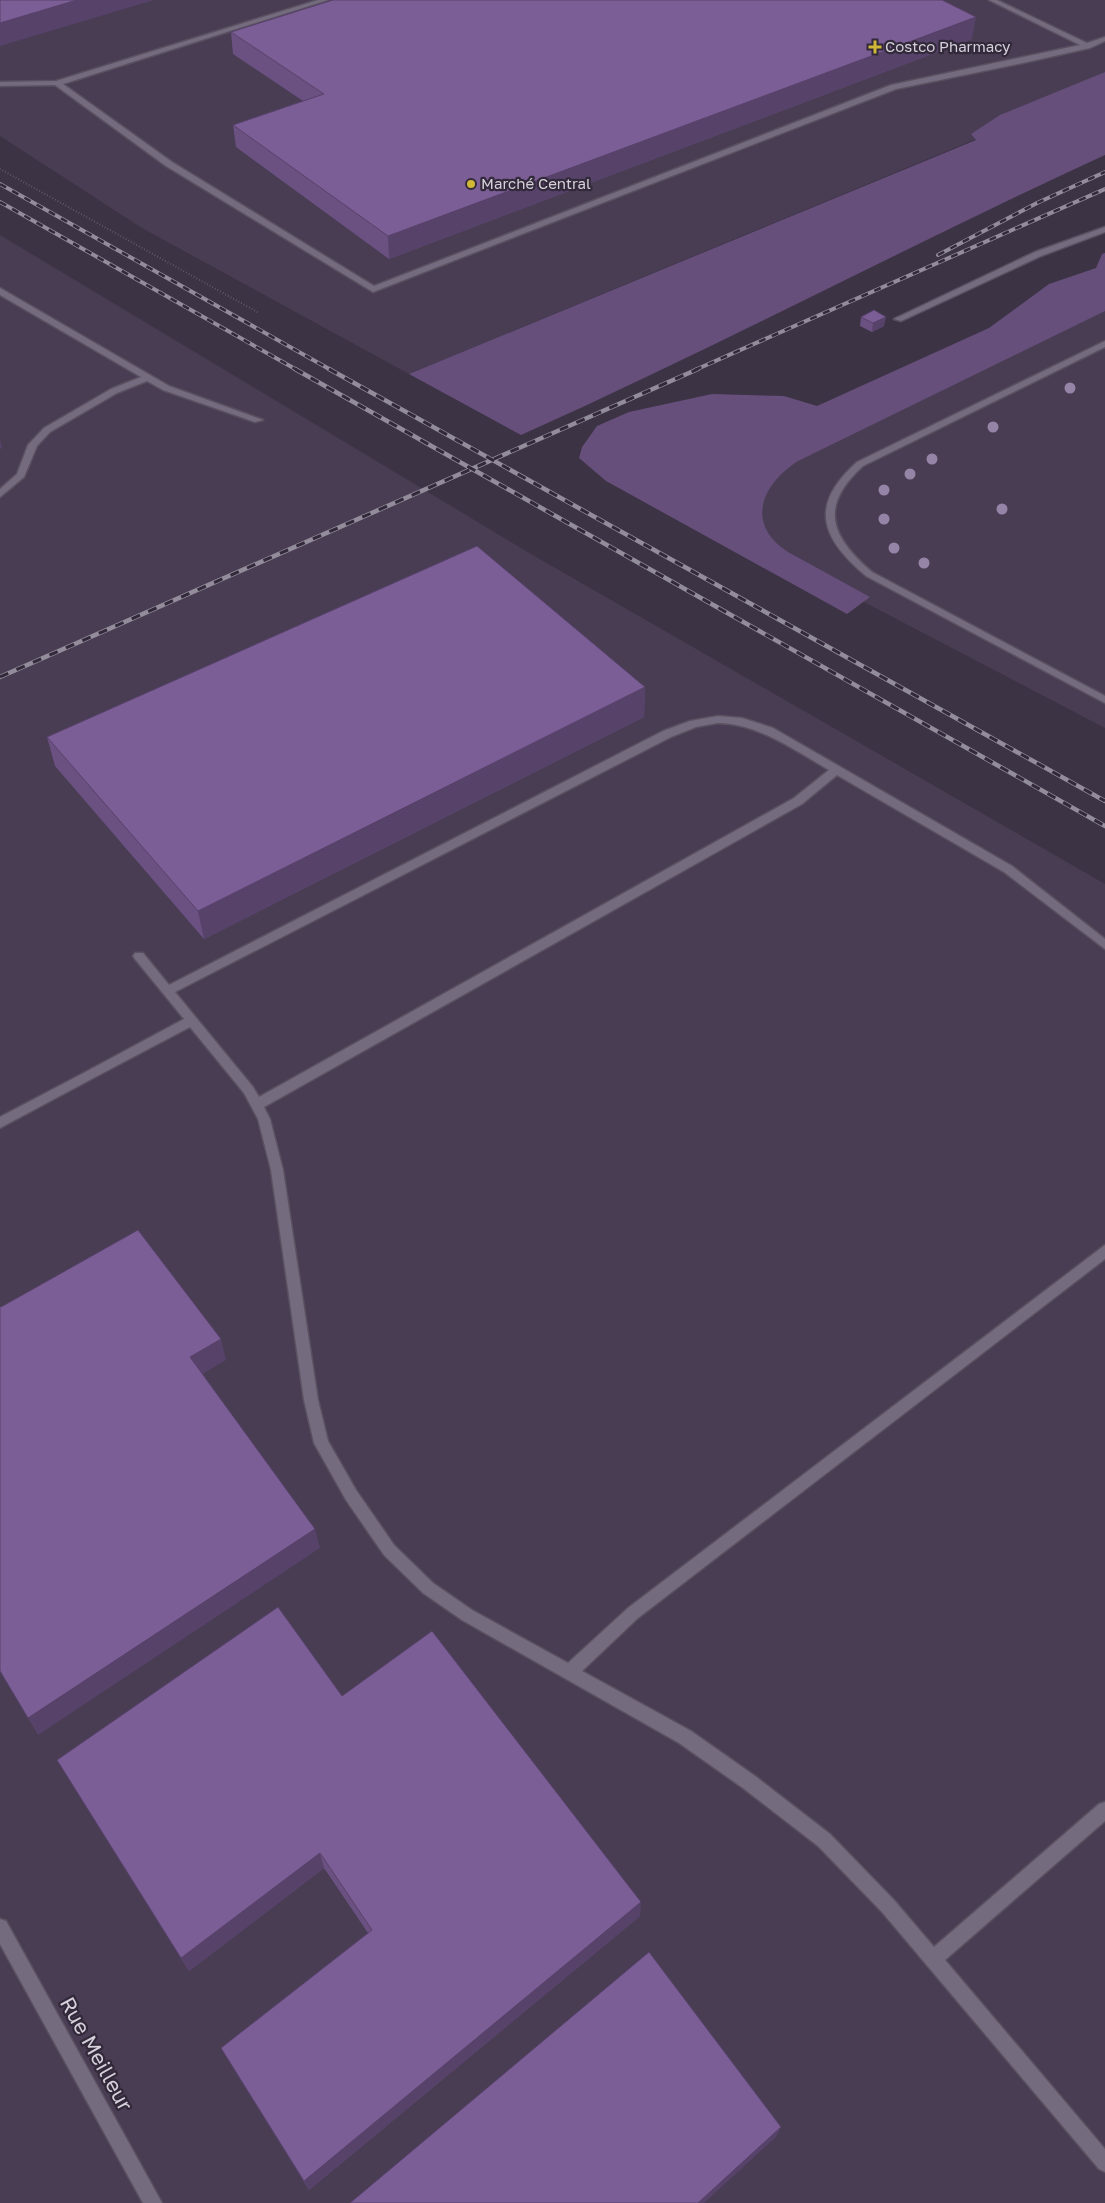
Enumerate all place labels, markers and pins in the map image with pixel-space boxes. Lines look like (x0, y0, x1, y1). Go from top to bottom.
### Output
place label: Costco Pharmacy (885, 37, 1011, 55)
marker: Costco Pharmacy (869, 41, 881, 53)
place label: Marché Central (481, 174, 591, 192)
marker: Marché Central (465, 178, 477, 190)

